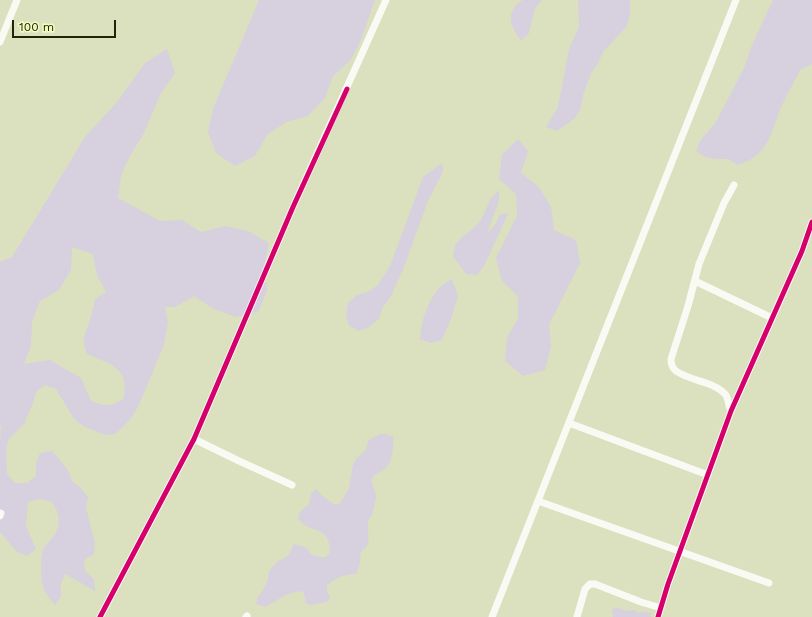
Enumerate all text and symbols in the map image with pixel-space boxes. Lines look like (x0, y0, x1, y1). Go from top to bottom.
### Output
scale bar (14, 12, 118, 38)
text: 100 m (19, 20, 54, 34)

